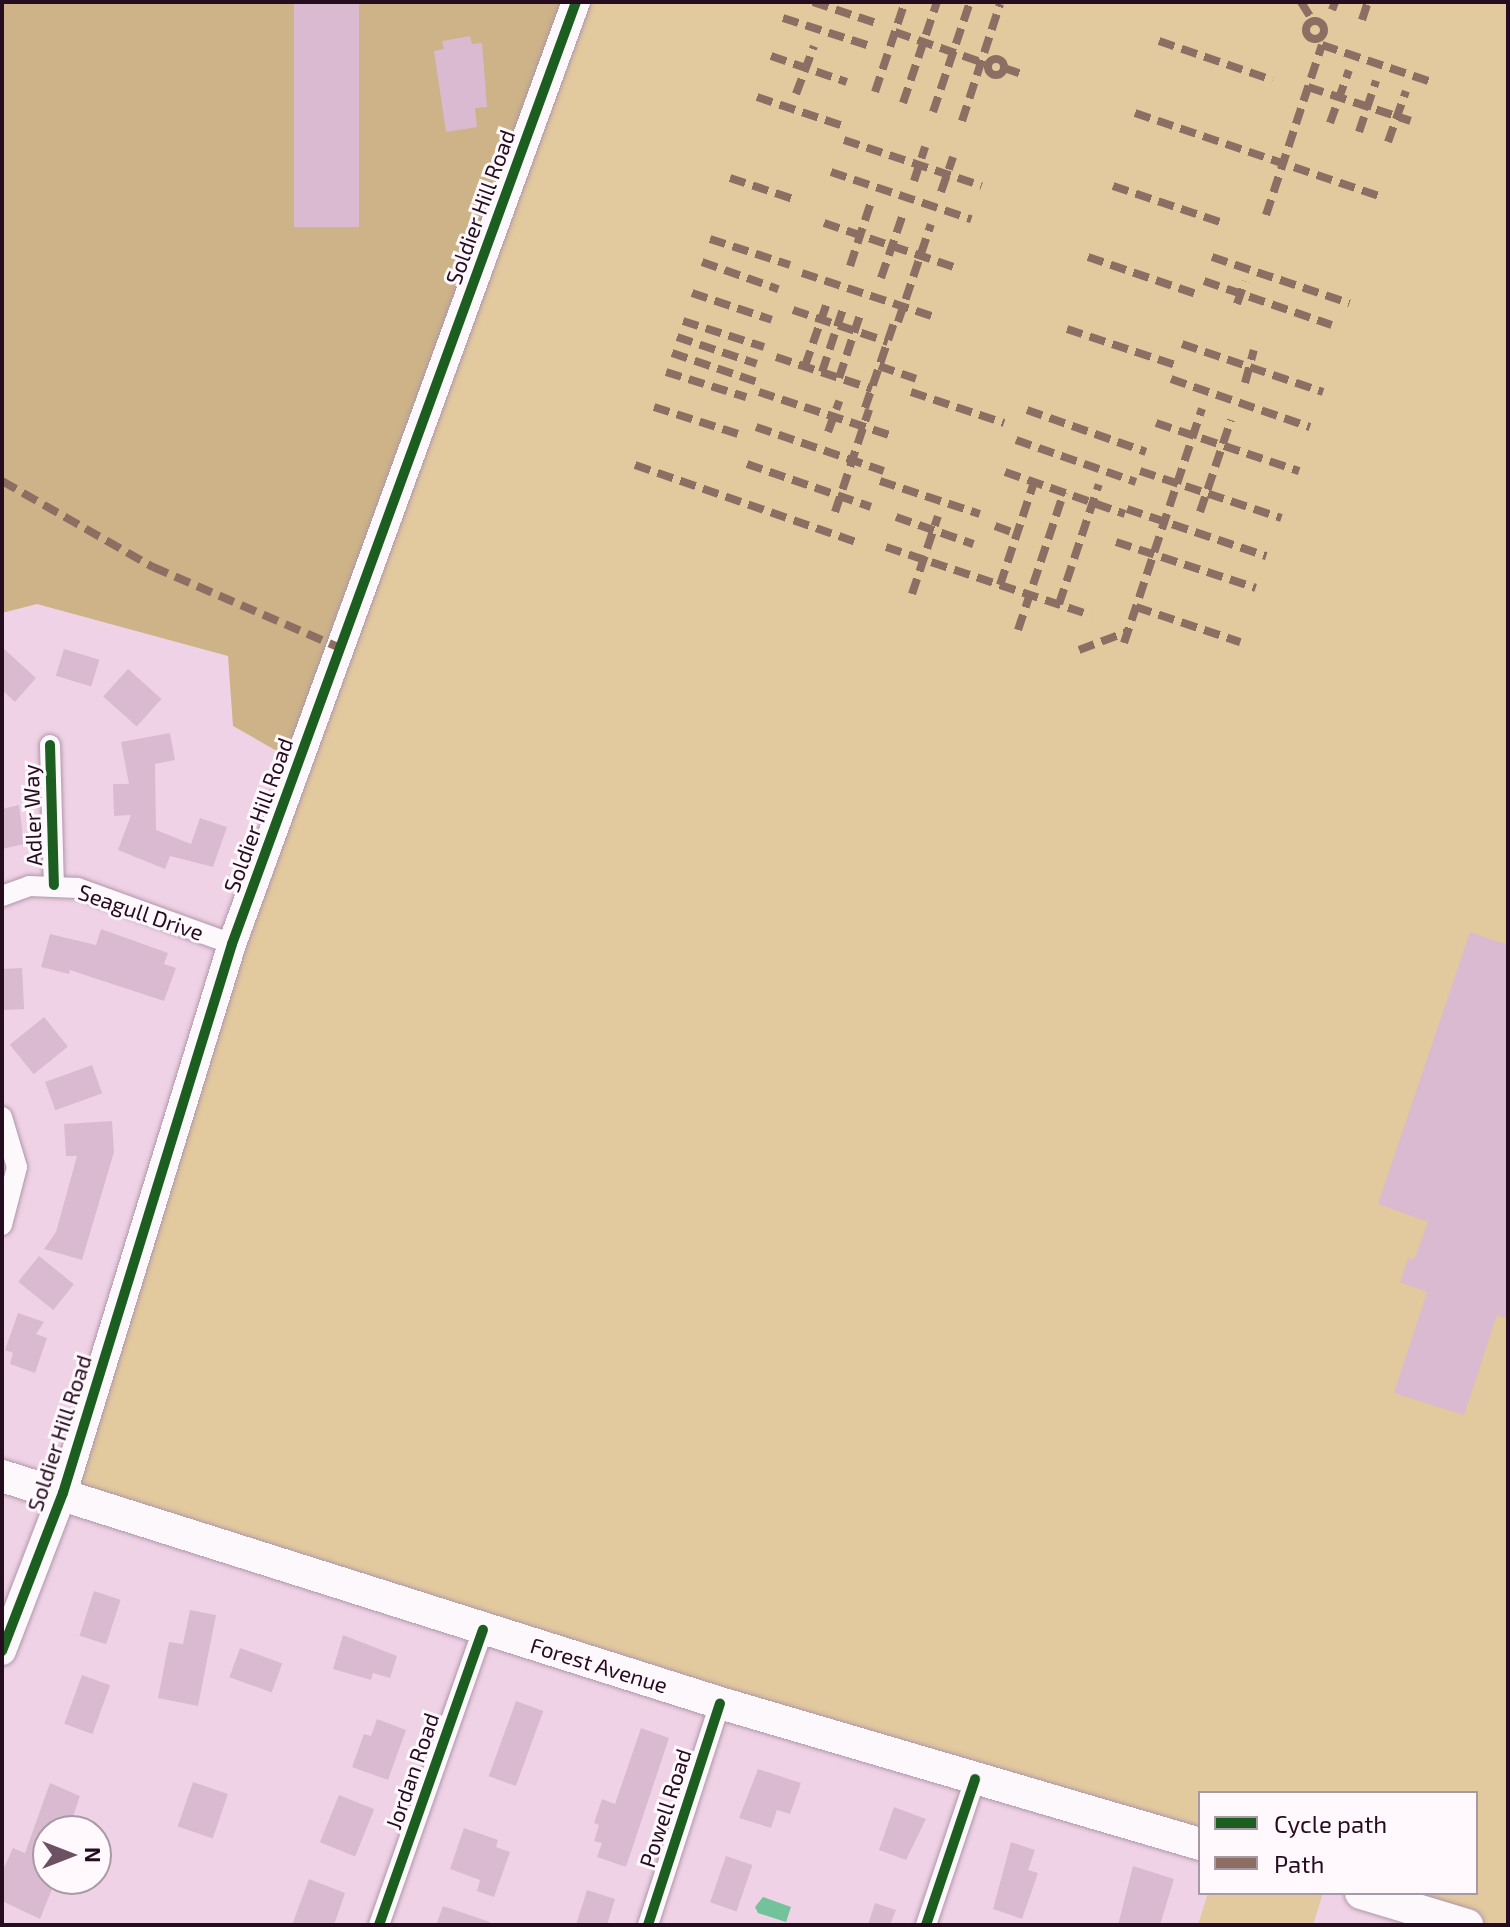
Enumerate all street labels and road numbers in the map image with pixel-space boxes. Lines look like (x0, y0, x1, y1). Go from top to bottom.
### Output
street label: Soldier Hill Road (440, 126, 520, 288)
street label: Soldier Hill Road (218, 734, 298, 896)
street label: Adler Way (17, 763, 47, 867)
street label: Seagull Drive (75, 878, 207, 946)
street label: Soldier Hill Road (21, 1351, 97, 1515)
street label: Forest Avenue (527, 1632, 671, 1698)
street label: Jordan Road (380, 1709, 444, 1833)
street label: Powell Road (633, 1745, 697, 1871)

